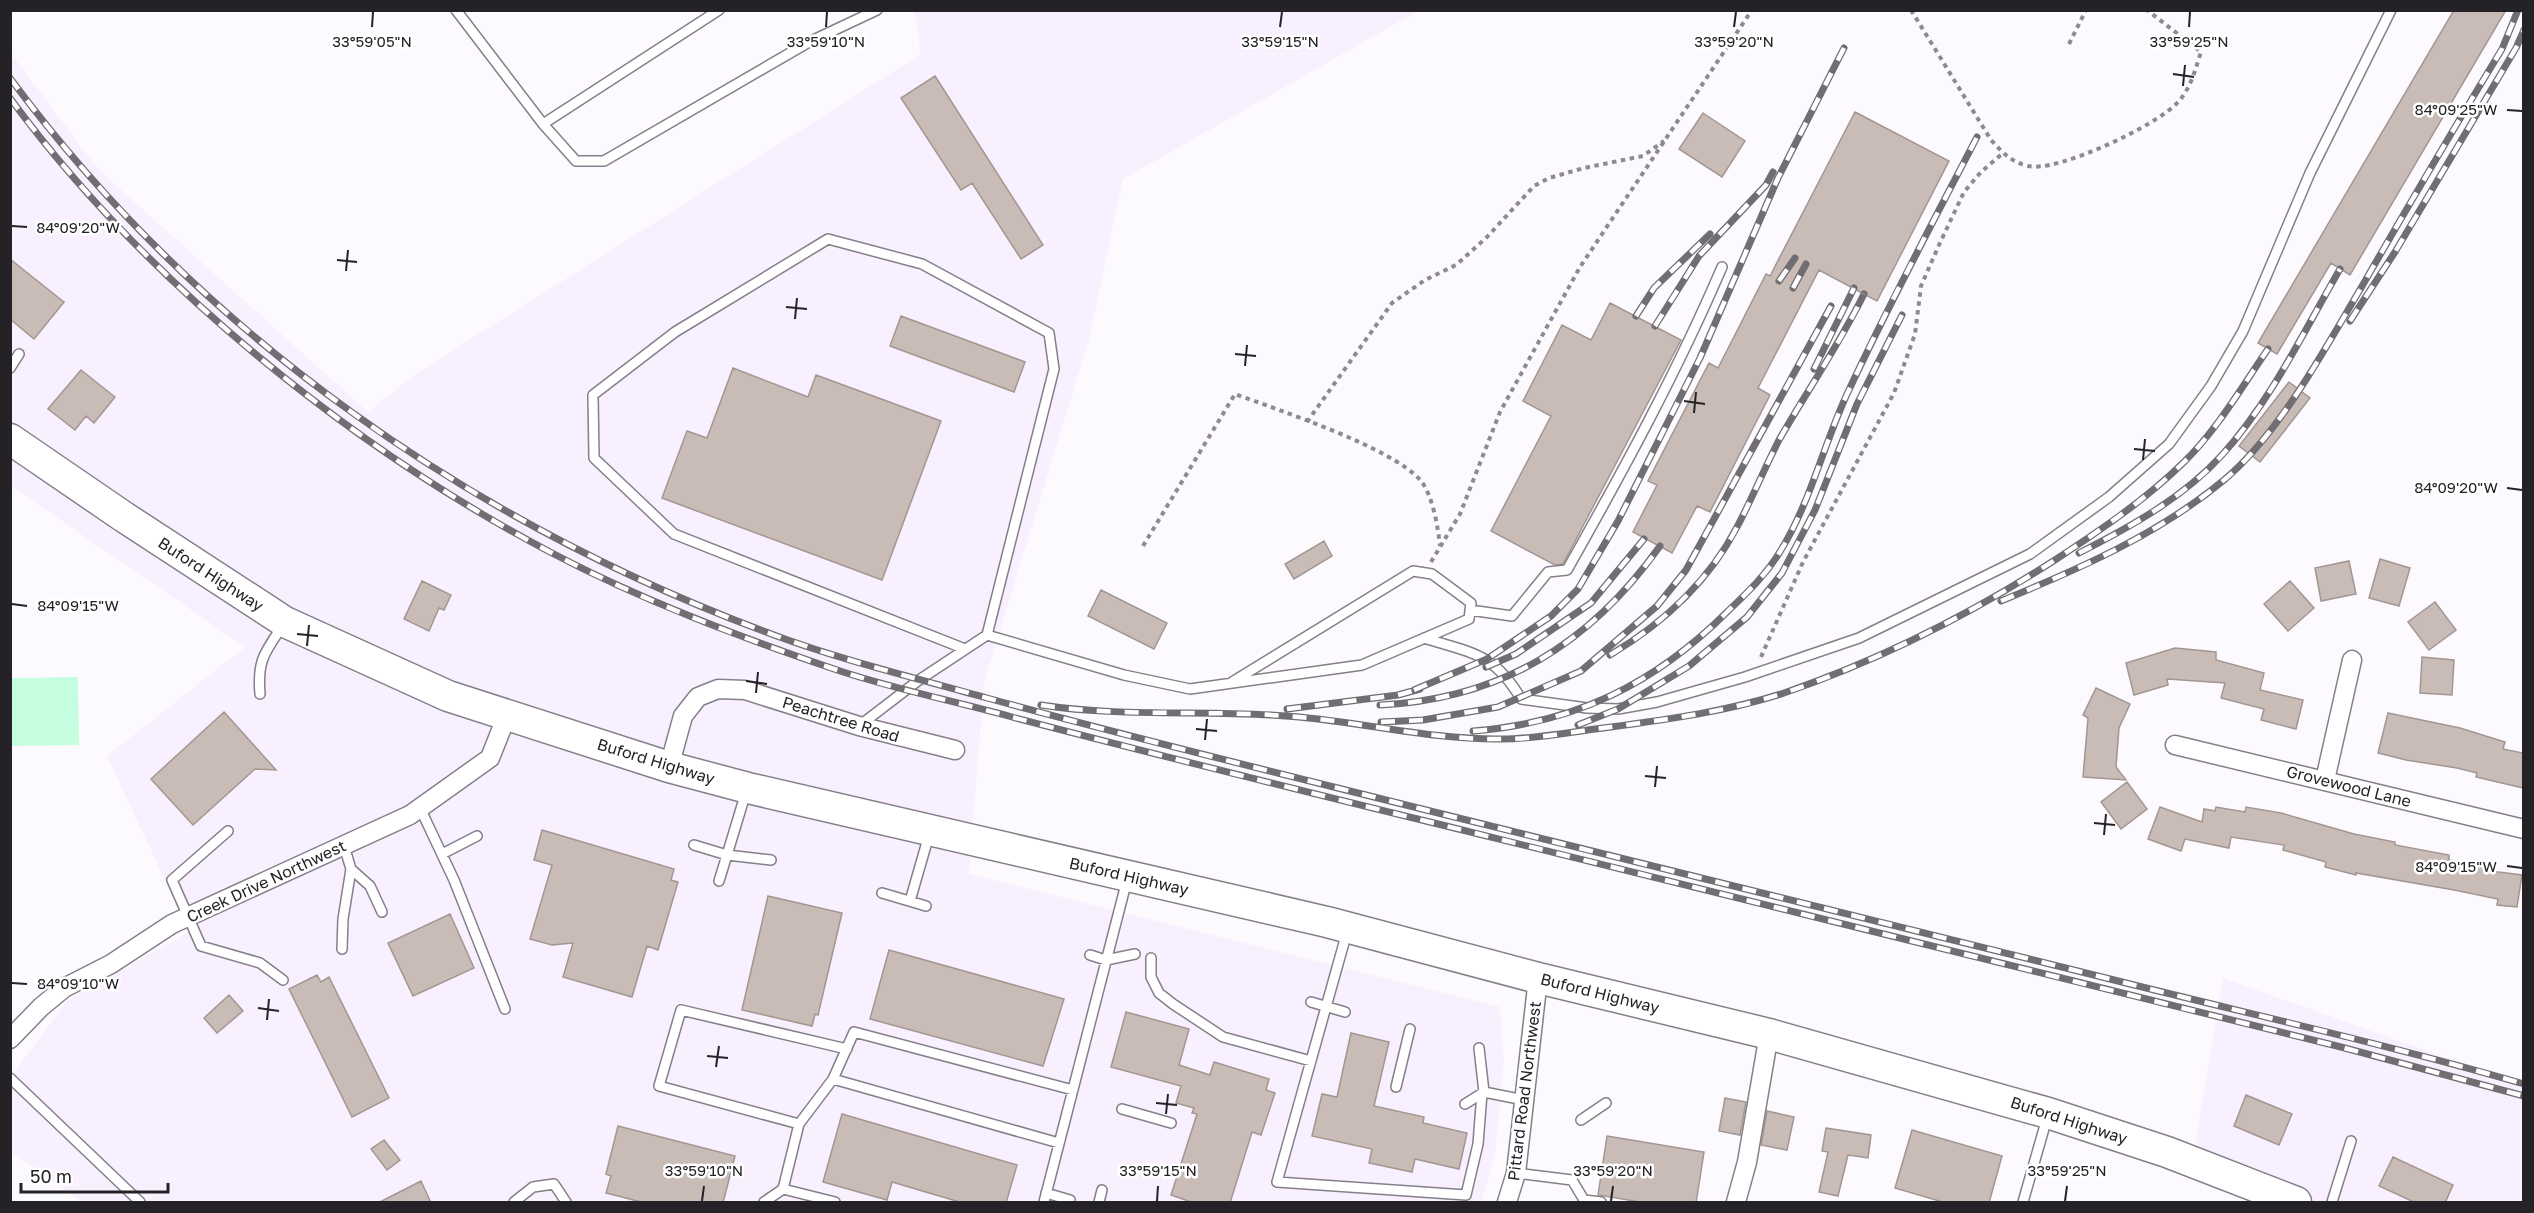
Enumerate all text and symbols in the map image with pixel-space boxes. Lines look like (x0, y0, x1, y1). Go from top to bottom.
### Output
text: 33°59'05"N (332, 32, 412, 50)
text: 33°59'10"N (787, 32, 865, 50)
text: 33°59'15"N (1241, 32, 1319, 50)
text: 33°59'20"N (1694, 32, 1774, 50)
text: 33°59'25"N (2149, 32, 2229, 50)
text: 84°09'25"W (2414, 100, 2498, 118)
text: 84°09'20"W (36, 218, 120, 236)
text: 84°09'20"W (2414, 478, 2498, 496)
street label: Buford Highway (154, 532, 268, 616)
text: 84°09'15"W (37, 596, 119, 614)
street label: Peachtree Road (780, 692, 902, 746)
street label: Buford Highway (595, 734, 717, 788)
street label: Grovewood Lane (2285, 761, 2413, 811)
street label: Creek Drive Northwest (183, 835, 349, 927)
street label: Buford Highway (1067, 853, 1191, 899)
text: 84°09'15"W (2415, 857, 2497, 875)
street label: Buford Highway (1538, 969, 1662, 1017)
text: 84°09'10"W (37, 974, 119, 992)
street label: Pittard Road Northwest (1503, 1000, 1545, 1182)
street label: Buford Highway (2008, 1092, 2130, 1148)
scale bar (21, 1156, 168, 1194)
text: 33°59'10"N (665, 1161, 743, 1179)
text: 33°59'15"N (1119, 1161, 1197, 1179)
text: 33°59'20"N (1573, 1161, 1653, 1179)
text: 33°59'25"N (2027, 1161, 2107, 1179)
text: 50 m (30, 1165, 72, 1187)

